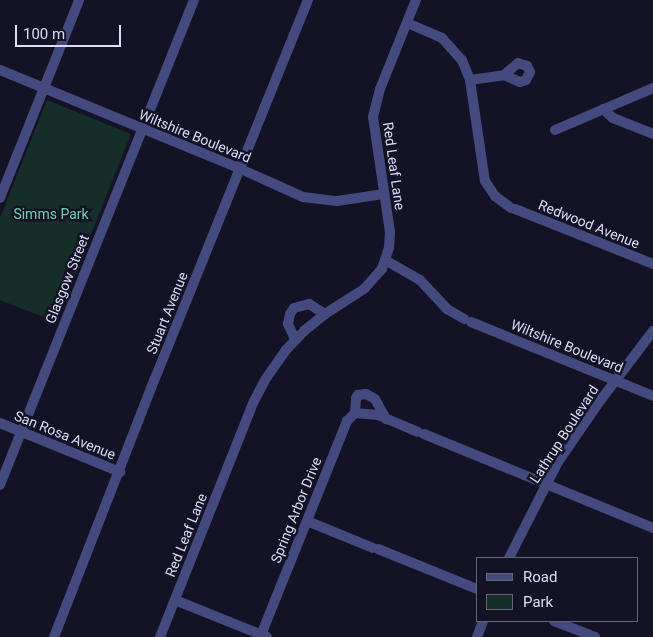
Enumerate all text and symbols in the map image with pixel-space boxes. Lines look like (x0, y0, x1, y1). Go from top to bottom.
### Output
scale bar (18, 15, 124, 47)
text: 100 m (23, 25, 65, 43)
street label: Wiltshire Boulevard (136, 106, 254, 166)
street label: Red Leaf Lane (380, 121, 408, 211)
street label: Redwood Avenue (536, 196, 642, 252)
park label: Simms Park (13, 206, 89, 222)
street label: Glasgow Street (42, 232, 92, 326)
street label: Stuart Avenue (143, 269, 191, 357)
street label: Wiltshire Boulevard (508, 316, 626, 376)
street label: Lathrup Boulevard (526, 382, 602, 486)
street label: San Rosa Avenue (12, 407, 118, 463)
street label: Spring Arbor Drive (267, 455, 325, 565)
street label: Red Leaf Lane (162, 491, 210, 579)
legend (476, 557, 638, 622)
text: Road (523, 568, 557, 586)
text: Park (523, 593, 553, 611)

